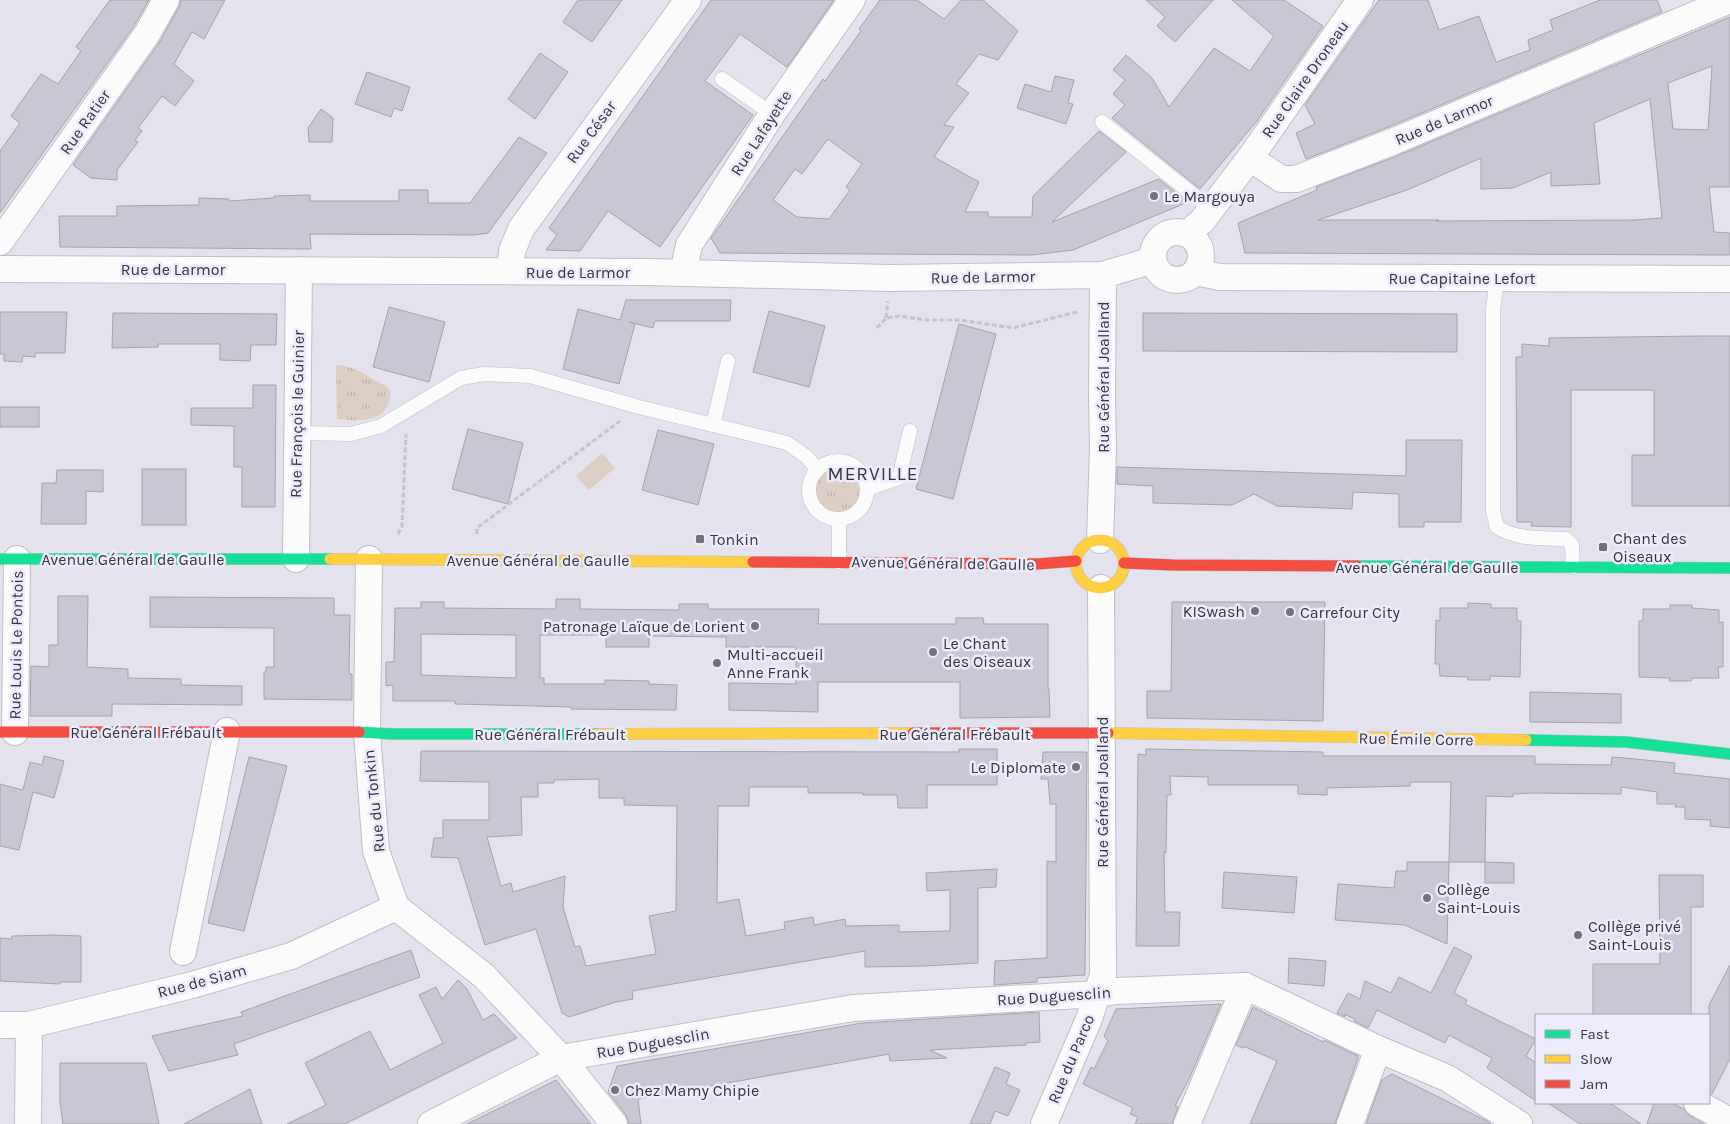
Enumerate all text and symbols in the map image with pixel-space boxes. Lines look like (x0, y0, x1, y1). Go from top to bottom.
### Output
street label: Rue Claire Droneau (1257, 17, 1353, 141)
street label: Rue Ratier (56, 86, 114, 158)
street label: Rue Lafayette (726, 87, 796, 179)
street label: Rue de Larmor (1392, 91, 1496, 149)
street label: Rue César (562, 97, 620, 167)
place label: Le Margouya (1164, 187, 1255, 206)
marker: Le Margouya (1148, 190, 1160, 202)
street label: Rue de Larmor (121, 260, 225, 279)
street label: Rue de Larmor (526, 263, 630, 282)
street label: Rue de Larmor (931, 267, 1036, 287)
street label: Rue Capitaine Lefort (1388, 269, 1536, 288)
street label: Rue Général Joalland (1094, 301, 1113, 453)
street label: Rue François le Guinier (286, 330, 308, 498)
district label: MERVILLE (828, 463, 918, 485)
place label: Chant des Oiseaux (1613, 529, 1687, 566)
place label: Tonkin (710, 530, 759, 549)
marker: Tonkin (694, 533, 706, 545)
marker: Chant des Oiseaux (1597, 541, 1609, 553)
street label: Avenue Général de Gaulle (41, 550, 225, 569)
street label: Avenue Général de Gaulle (446, 551, 630, 570)
street label: Avenue Général de Gaulle (851, 552, 1035, 574)
street label: Avenue Général de Gaulle (1335, 558, 1519, 577)
street label: Rue Louis Le Pontois (5, 570, 27, 720)
place label: KISwash (1183, 602, 1245, 621)
place label: Carrefour City (1300, 603, 1400, 622)
marker: KISwash (1249, 605, 1261, 617)
marker: Carrefour City (1284, 606, 1296, 618)
place label: Patronage Laïque de Lorient (543, 617, 745, 636)
marker: Patronage Laïque de Lorient (749, 620, 761, 632)
place label: Le Chant des Oiseaux (943, 634, 1031, 671)
place label: Multi-accueil Anne Frank (727, 645, 824, 682)
marker: Le Chant des Oiseaux (927, 646, 939, 658)
marker: Multi-accueil Anne Frank (711, 657, 723, 669)
street label: Rue Général Joalland (1093, 716, 1112, 868)
street label: Rue Général Frébault (70, 723, 222, 742)
street label: Rue Général Frébault (474, 725, 626, 744)
street label: Rue Général Frébault (879, 725, 1031, 744)
street label: Rue Émile Corre (1358, 728, 1474, 750)
street label: Rue du Tonkin (359, 749, 389, 853)
place label: Le Diplomate (971, 758, 1066, 777)
marker: Le Diplomate (1070, 761, 1082, 773)
place label: Collège Saint-Louis (1437, 880, 1521, 917)
marker: Collège Saint-Louis (1421, 892, 1433, 904)
place label: Collège privé Saint-Louis (1588, 917, 1681, 954)
marker: Collège privé Saint-Louis (1572, 929, 1584, 941)
street label: Rue de Siam (155, 960, 249, 1002)
street label: Rue Duguesclin (996, 983, 1112, 1009)
street label: Rue du Parco (1044, 1012, 1098, 1106)
legend (1535, 1014, 1710, 1104)
street label: Rue Duguesclin (595, 1024, 711, 1062)
text: Fast (1580, 1025, 1610, 1043)
text: Slow (1580, 1050, 1612, 1068)
text: Jam (1580, 1075, 1608, 1093)
place label: Chez Mamy Chipie (625, 1081, 759, 1100)
marker: Chez Mamy Chipie (609, 1084, 621, 1096)

